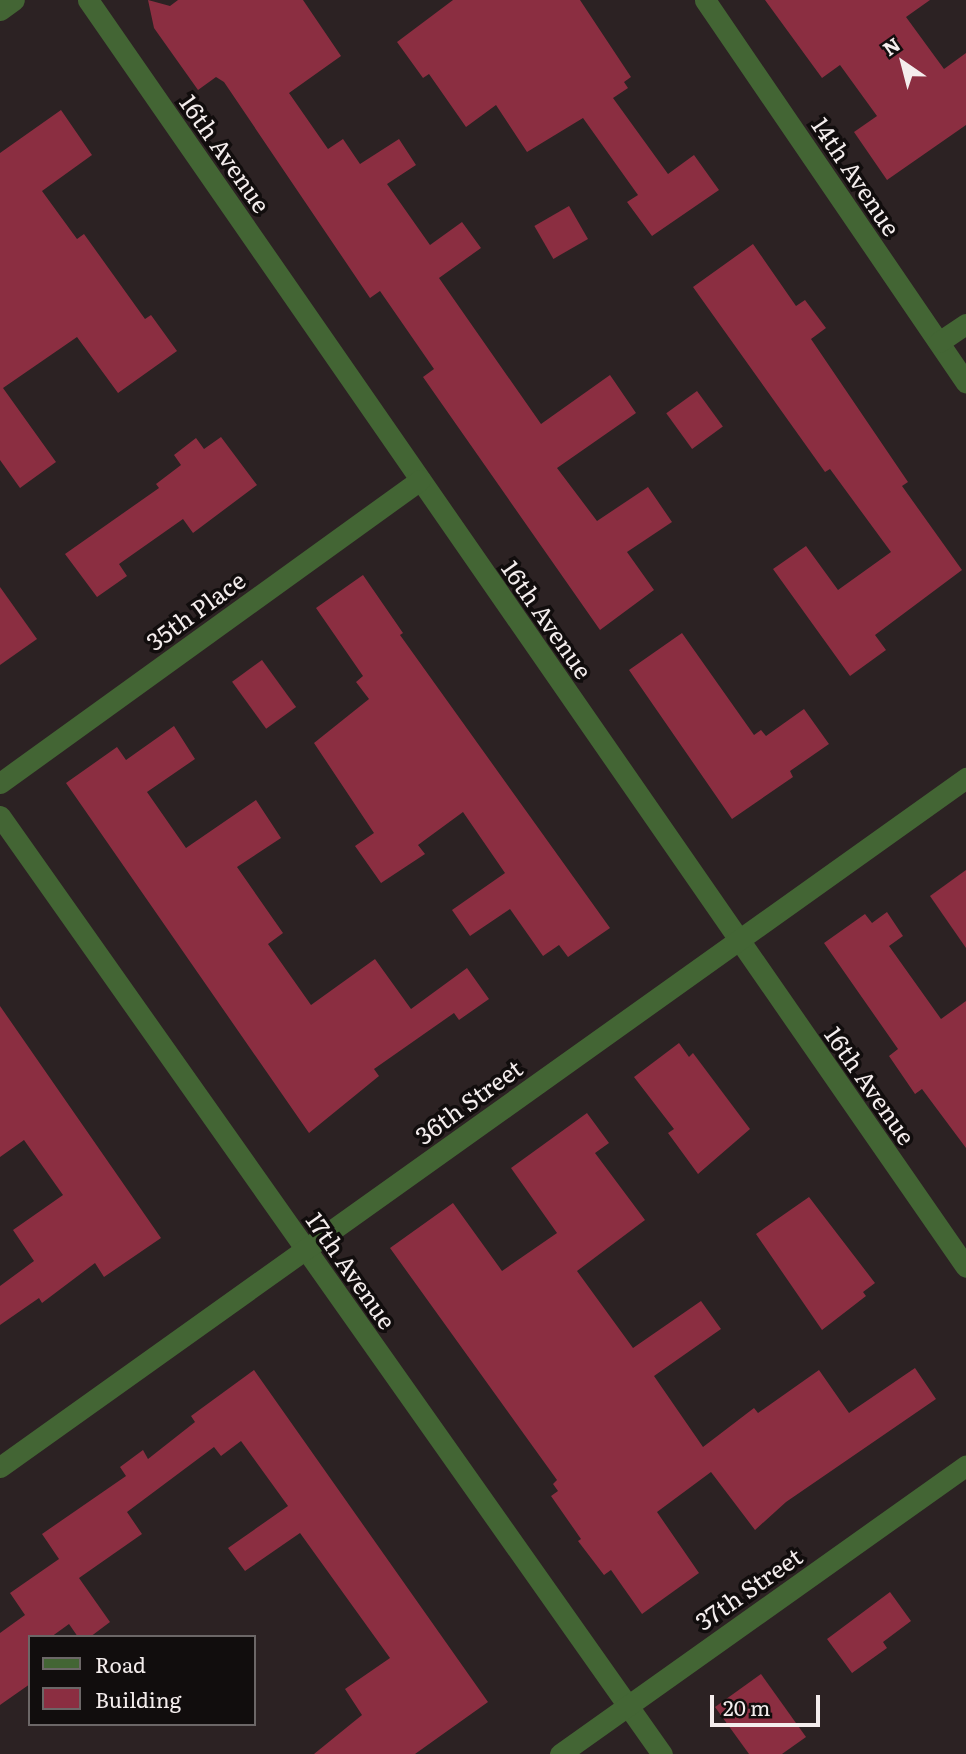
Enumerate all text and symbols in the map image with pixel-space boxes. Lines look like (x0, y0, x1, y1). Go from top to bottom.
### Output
north arrow (868, 28, 938, 98)
text: N (876, 30, 906, 62)
street label: 16th Avenue (175, 89, 277, 217)
street label: 14th Avenue (807, 111, 907, 241)
street label: 16th Avenue (497, 555, 599, 683)
street label: 35th Place (140, 565, 250, 655)
street label: 16th Avenue (820, 1021, 922, 1149)
street label: 36th Street (409, 1053, 527, 1149)
street label: 17th Avenue (301, 1206, 403, 1334)
street label: 37th Street (689, 1541, 807, 1635)
legend (28, 1635, 256, 1726)
text: Road (95, 1648, 146, 1679)
scale bar (714, 1680, 824, 1724)
text: Building (95, 1683, 181, 1714)
text: 20 m (723, 1691, 770, 1722)

